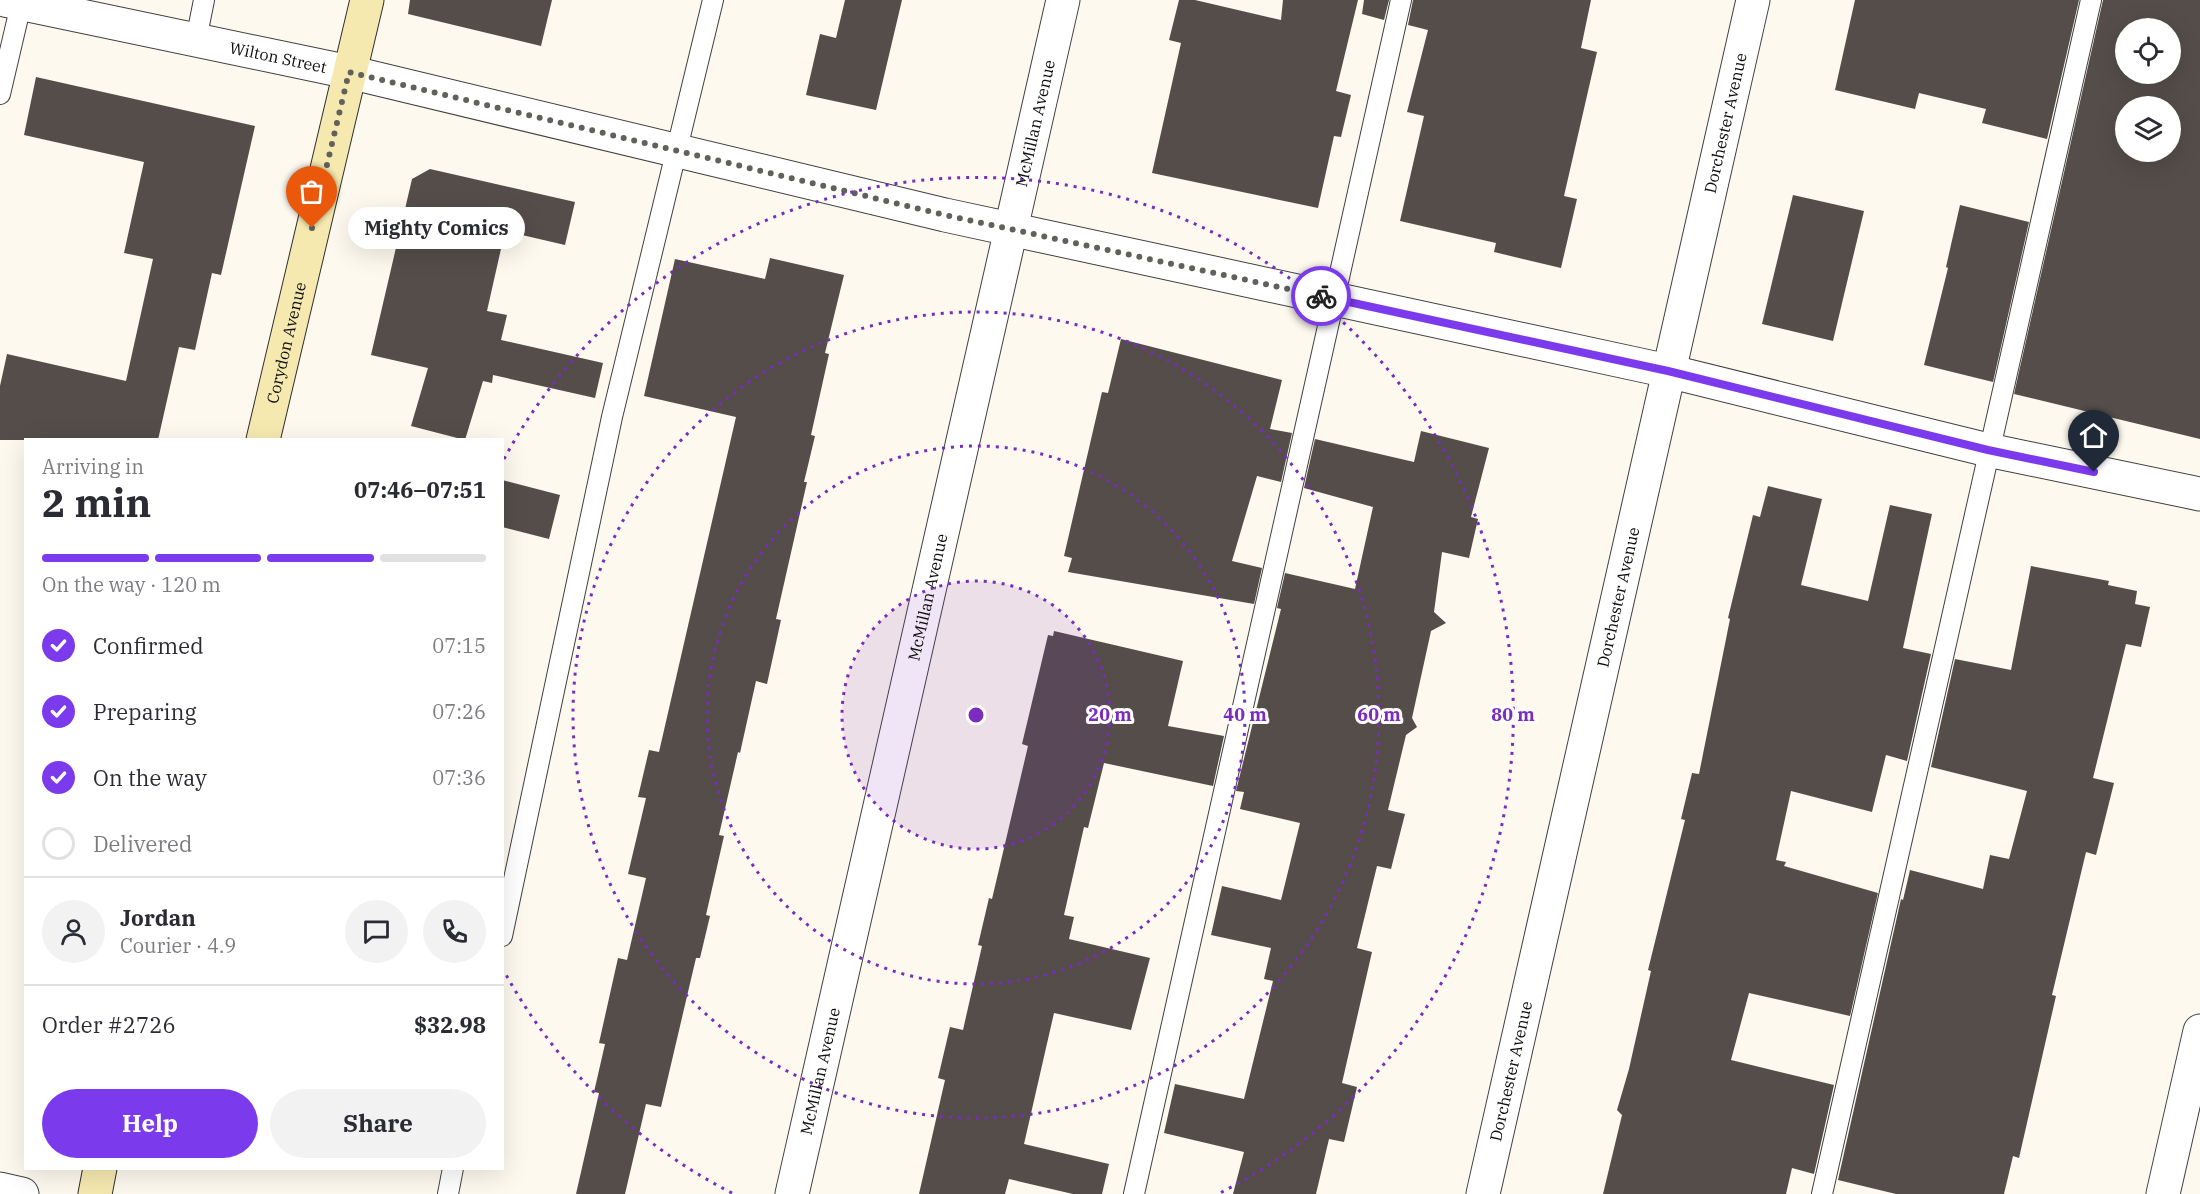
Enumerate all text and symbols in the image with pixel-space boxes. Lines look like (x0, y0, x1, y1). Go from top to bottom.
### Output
map controls (2115, 18, 2181, 162)
button: locate (2115, 18, 2181, 84)
street label: Wilton Street (228, 37, 329, 77)
street label: Dorchester Avenue (1700, 51, 1751, 195)
street label: McMillan Avenue (1011, 58, 1059, 189)
button: layers (2115, 96, 2181, 162)
pin (286, 166, 337, 228)
icon: bag (295, 175, 328, 208)
callout: Mighty Comics (348, 207, 525, 249)
text: Mighty Comics (364, 214, 509, 241)
courier (1291, 266, 1351, 326)
street label: Corydon Avenue (262, 280, 310, 405)
icon: bike (1305, 280, 1338, 313)
pin (2068, 410, 2119, 472)
icon: home (2077, 419, 2110, 452)
text: Arriving in (42, 453, 144, 480)
text: 07:46–07:51 (354, 475, 486, 504)
text: 2 min (42, 477, 151, 528)
street label: Dorchester Avenue (1592, 525, 1644, 669)
street label: McMillan Avenue (903, 532, 952, 663)
text: On the way · 120 m (42, 571, 221, 598)
icon: check (42, 629, 75, 662)
text: Confirmed (93, 631, 204, 660)
text: 07:15 (432, 632, 486, 659)
icon: check (42, 695, 75, 728)
text: Preparing (93, 697, 197, 726)
text: 07:26 (432, 698, 486, 725)
text: 20 m (1088, 703, 1132, 726)
text: 40 m (1223, 703, 1267, 726)
text: 60 m (1357, 703, 1401, 726)
text: 80 m (1491, 703, 1535, 726)
centre of rings (966, 705, 986, 725)
icon: check (42, 761, 75, 794)
text: On the way (93, 763, 207, 792)
text: 07:36 (432, 764, 486, 791)
text: Delivered (93, 829, 192, 858)
button: person (42, 900, 105, 963)
button: chat (345, 900, 408, 963)
button: phone (423, 900, 486, 963)
text: Jordan (120, 903, 196, 932)
text: Courier · 4.9 (120, 932, 236, 959)
street label: Dorchester Avenue (1485, 999, 1536, 1143)
street label: McMillan Avenue (796, 1006, 844, 1137)
text: Order #2726 (42, 1010, 176, 1039)
text: $32.98 (414, 1010, 486, 1039)
button: Help (42, 1089, 258, 1158)
button: Share (270, 1089, 486, 1158)

